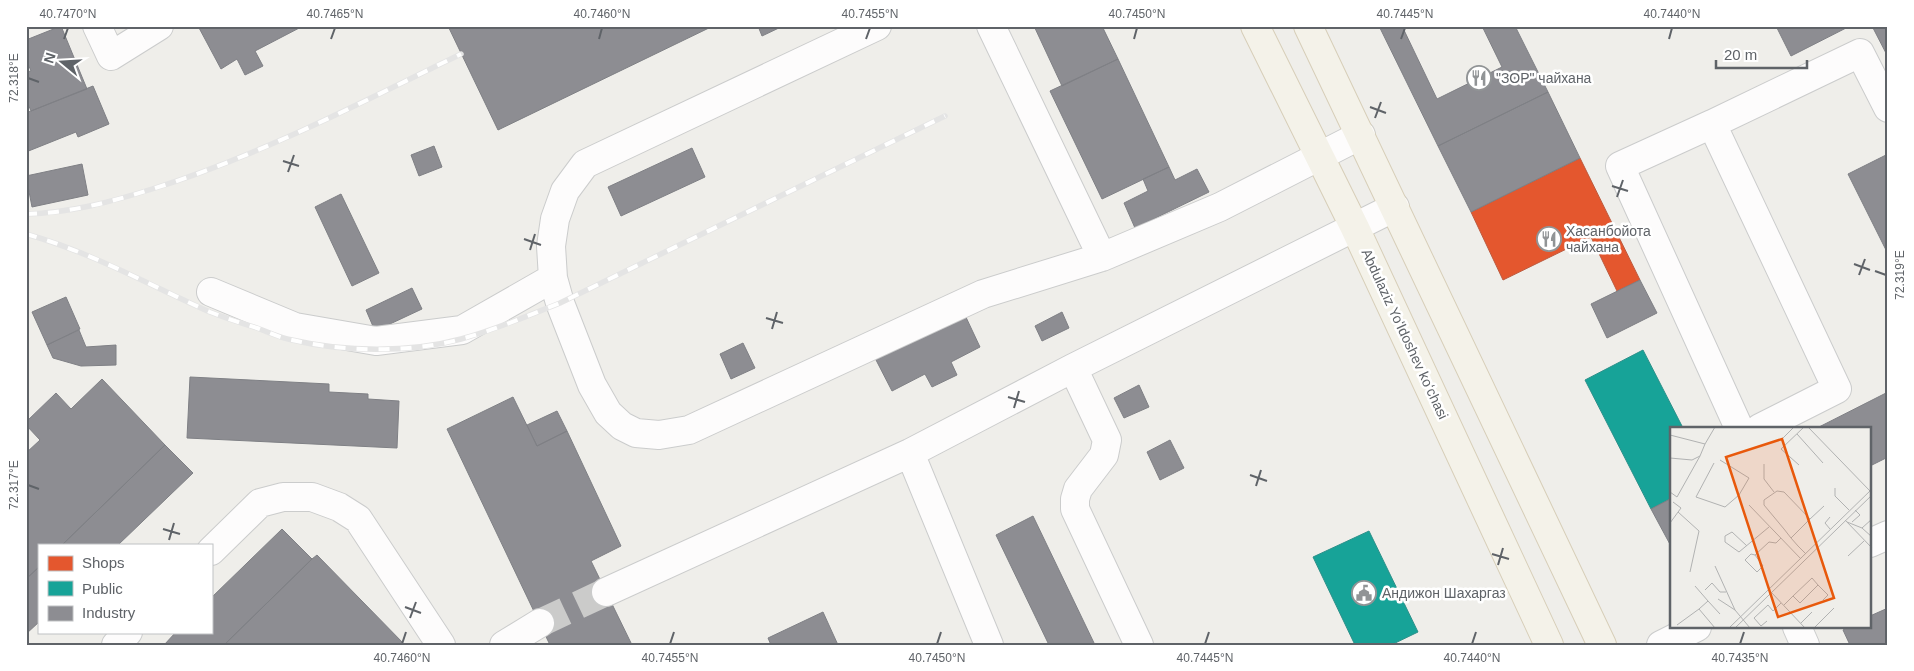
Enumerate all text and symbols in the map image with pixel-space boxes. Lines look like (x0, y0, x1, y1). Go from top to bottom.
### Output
text: 40.7470°N (40, 7, 96, 21)
text: 40.7465°N (307, 7, 363, 21)
text: 40.7460°N (574, 7, 630, 21)
text: 40.7455°N (842, 7, 898, 21)
text: 40.7450°N (1109, 7, 1165, 21)
text: 40.7445°N (1377, 7, 1433, 21)
text: 40.7440°N (1644, 7, 1700, 21)
north arrow (38, 38, 88, 88)
scale bar (1716, 38, 1808, 70)
text: 20 m (1724, 46, 1757, 63)
text: N (40, 51, 59, 65)
text: 72.318°E (7, 53, 21, 103)
restaurant icon: "ЗОР" чайхана (1466, 65, 1492, 91)
place label: "ЗОР" чайхана (1496, 70, 1592, 86)
place label: Хасанбойота чайхана (1566, 223, 1651, 255)
restaurant icon: Хасанбойота чайхана (1536, 226, 1562, 252)
street label: Abdulaziz Yoʻldoshev koʻchasi (1358, 246, 1452, 422)
text: 72.319°E (1893, 250, 1907, 300)
inset map (1670, 427, 1872, 628)
text: 72.317°E (7, 460, 21, 510)
legend (38, 544, 212, 634)
text: Shops (82, 554, 125, 571)
text: Public (82, 580, 123, 597)
public building icon: Андижон Шахаргаз (1351, 580, 1377, 606)
place label: Андижон Шахаргаз (1382, 585, 1506, 601)
text: Industry (82, 604, 136, 621)
text: 40.7460°N (374, 651, 430, 665)
text: 40.7455°N (642, 651, 698, 665)
text: 40.7450°N (909, 651, 965, 665)
text: 40.7445°N (1177, 651, 1233, 665)
text: 40.7440°N (1444, 651, 1500, 665)
text: 40.7435°N (1712, 651, 1768, 665)

